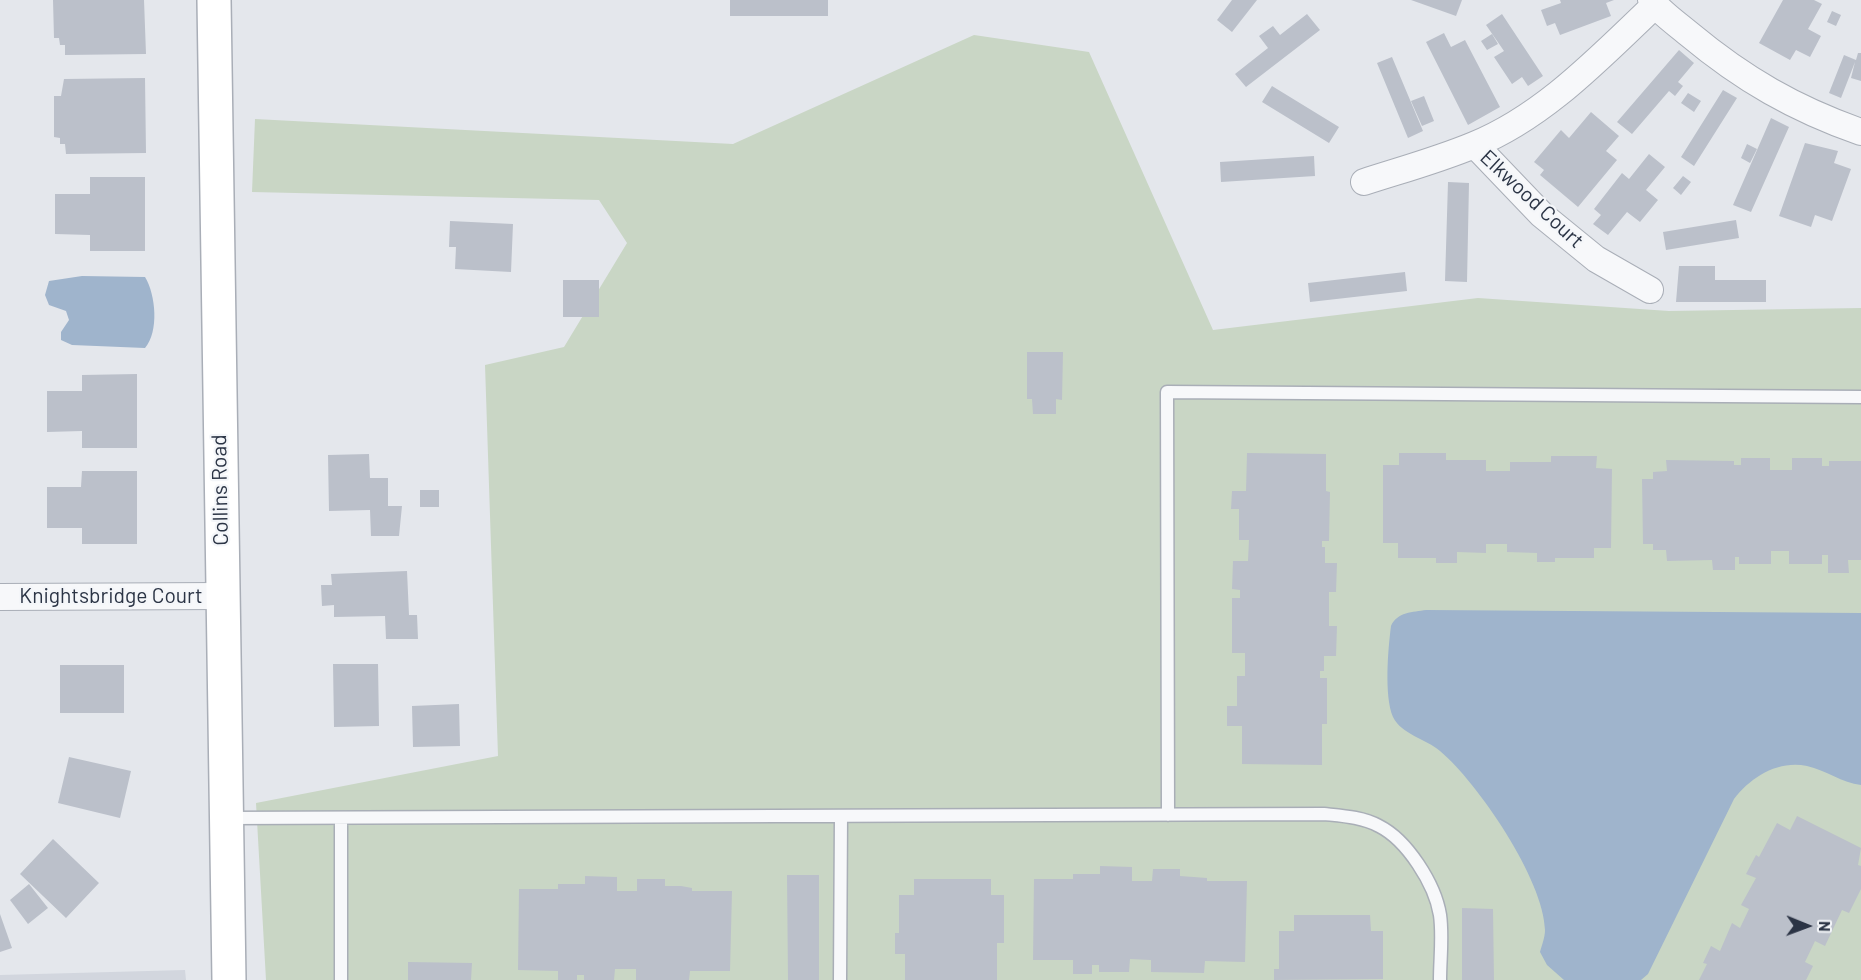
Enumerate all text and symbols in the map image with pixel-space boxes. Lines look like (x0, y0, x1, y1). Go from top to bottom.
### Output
street label: Elkwood Court (1475, 145, 1589, 253)
street label: Collins Road (206, 434, 234, 546)
street label: Knightsbridge Court (19, 583, 203, 609)
north arrow (1777, 896, 1837, 956)
text: N (1816, 921, 1835, 932)

